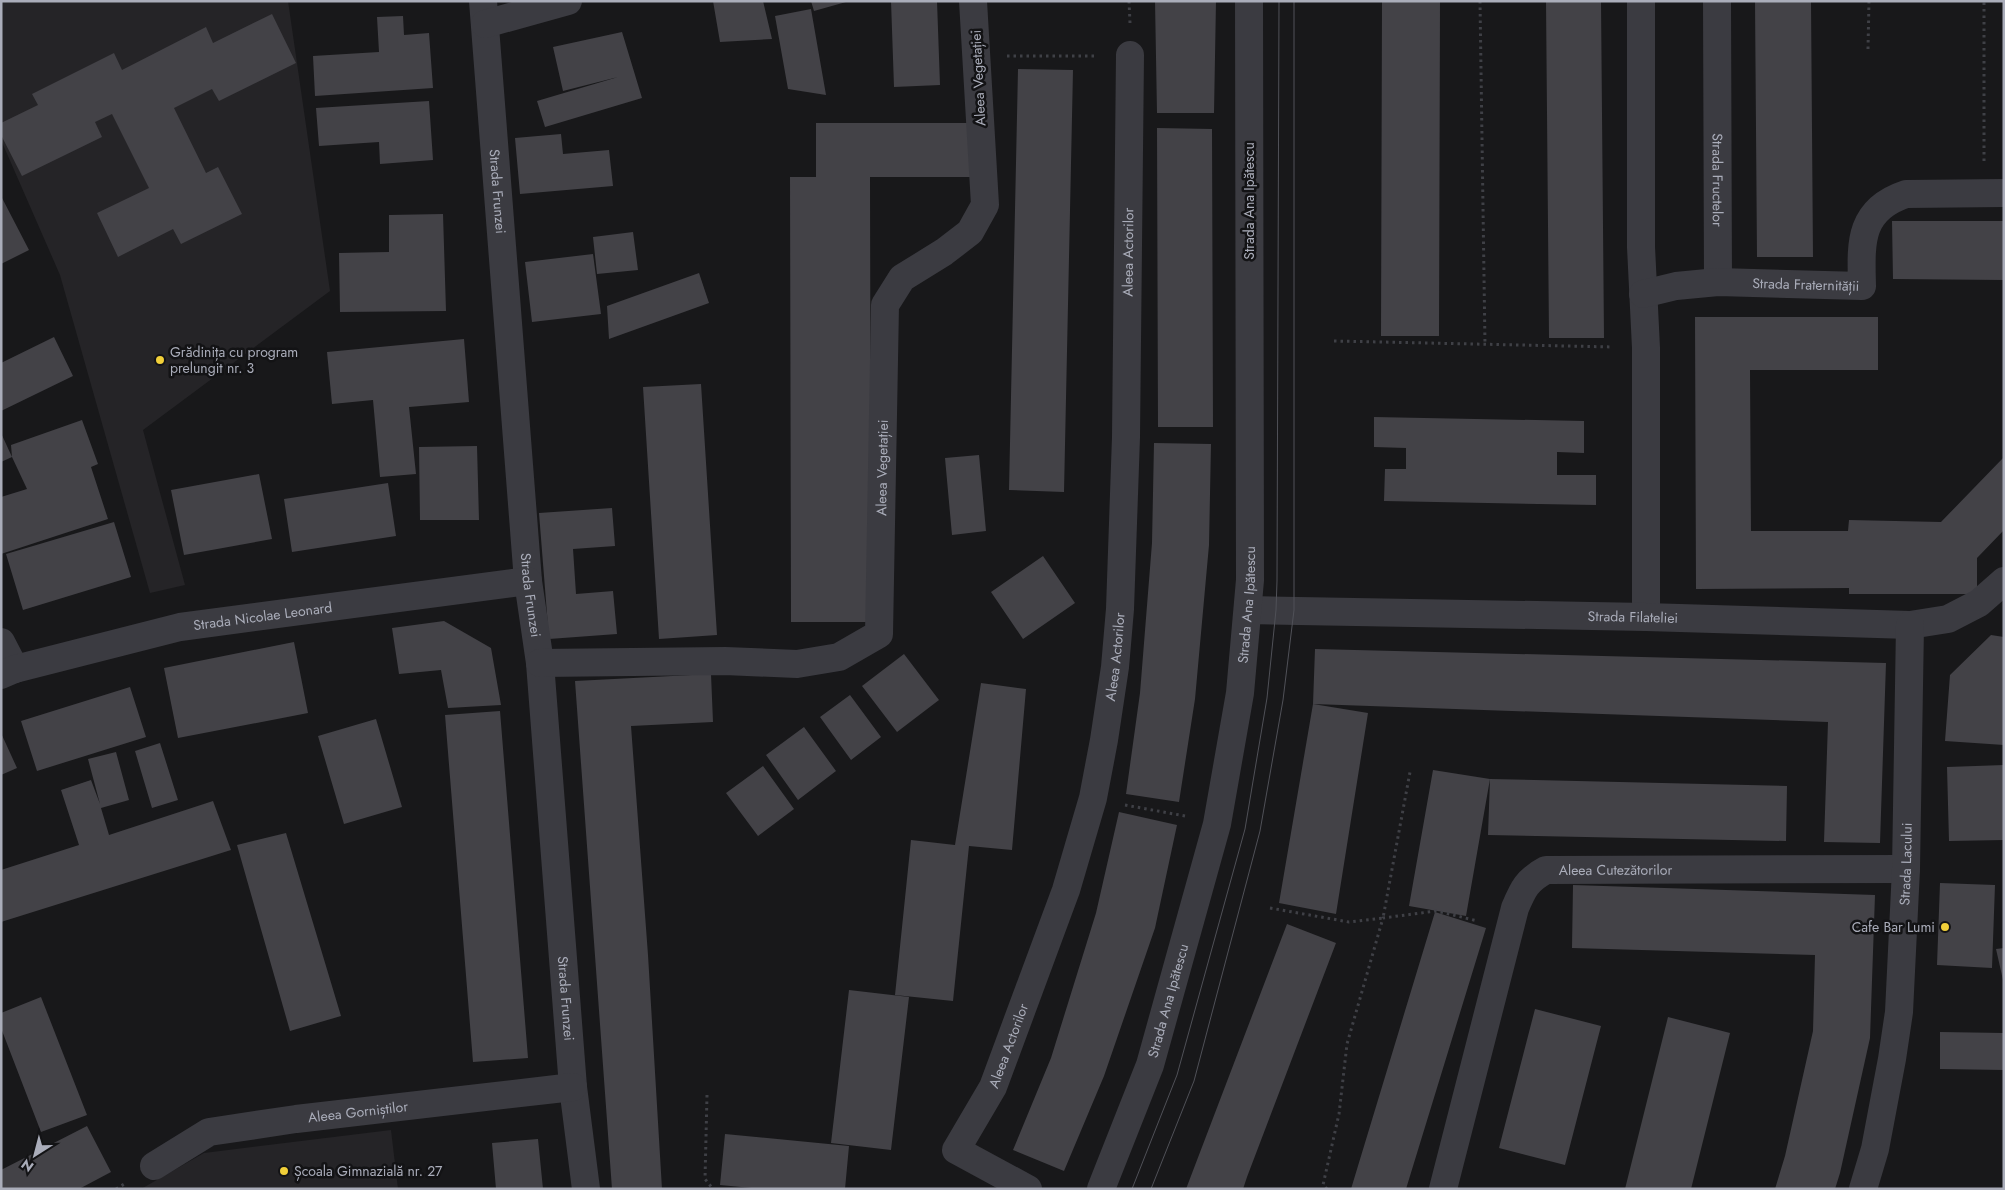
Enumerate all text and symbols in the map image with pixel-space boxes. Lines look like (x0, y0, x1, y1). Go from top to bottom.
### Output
street label: Aleea Vegetației (965, 29, 992, 127)
street label: Strada Fructelor (1707, 133, 1728, 227)
street label: Strada Ana Ipătescu (1239, 142, 1259, 260)
street label: Strada Frunzei (485, 148, 511, 235)
street label: Aleea Actorilor (1117, 207, 1138, 297)
street label: Strada Fraternității (1752, 273, 1860, 297)
place label: Grădinița cu program prelungit nr. 3 (170, 342, 298, 378)
marker: Grădinița cu program prelungit nr. 3 (154, 354, 166, 366)
street label: Aleea Vegetației (871, 419, 894, 516)
street label: Strada Ana Ipătescu (1233, 546, 1260, 664)
street label: Strada Frunzei (516, 552, 546, 639)
street label: Strada Nicolae Leonard (192, 597, 333, 635)
street label: Strada Filateliei (1588, 606, 1678, 628)
street label: Aleea Actorilor (1100, 611, 1130, 702)
street label: Strada Lacului (1894, 822, 1917, 906)
street label: Aleea Cutezătorilor (1559, 860, 1673, 880)
place label: Cafe Bar Lumi (1852, 917, 1935, 937)
marker: Cafe Bar Lumi (1939, 921, 1951, 933)
street label: Strada Ana Ipătescu (1142, 941, 1193, 1060)
street label: Strada Frunzei (553, 955, 579, 1041)
street label: Aleea Actorilor (983, 1000, 1033, 1091)
street label: Aleea Gorniștilor (307, 1096, 409, 1128)
north arrow (10, 1130, 60, 1180)
text: N (17, 1154, 38, 1177)
place label: Școala Gimnazială nr. 27 (294, 1161, 443, 1182)
marker: Școala Gimnazială nr. 27 (278, 1165, 290, 1177)

